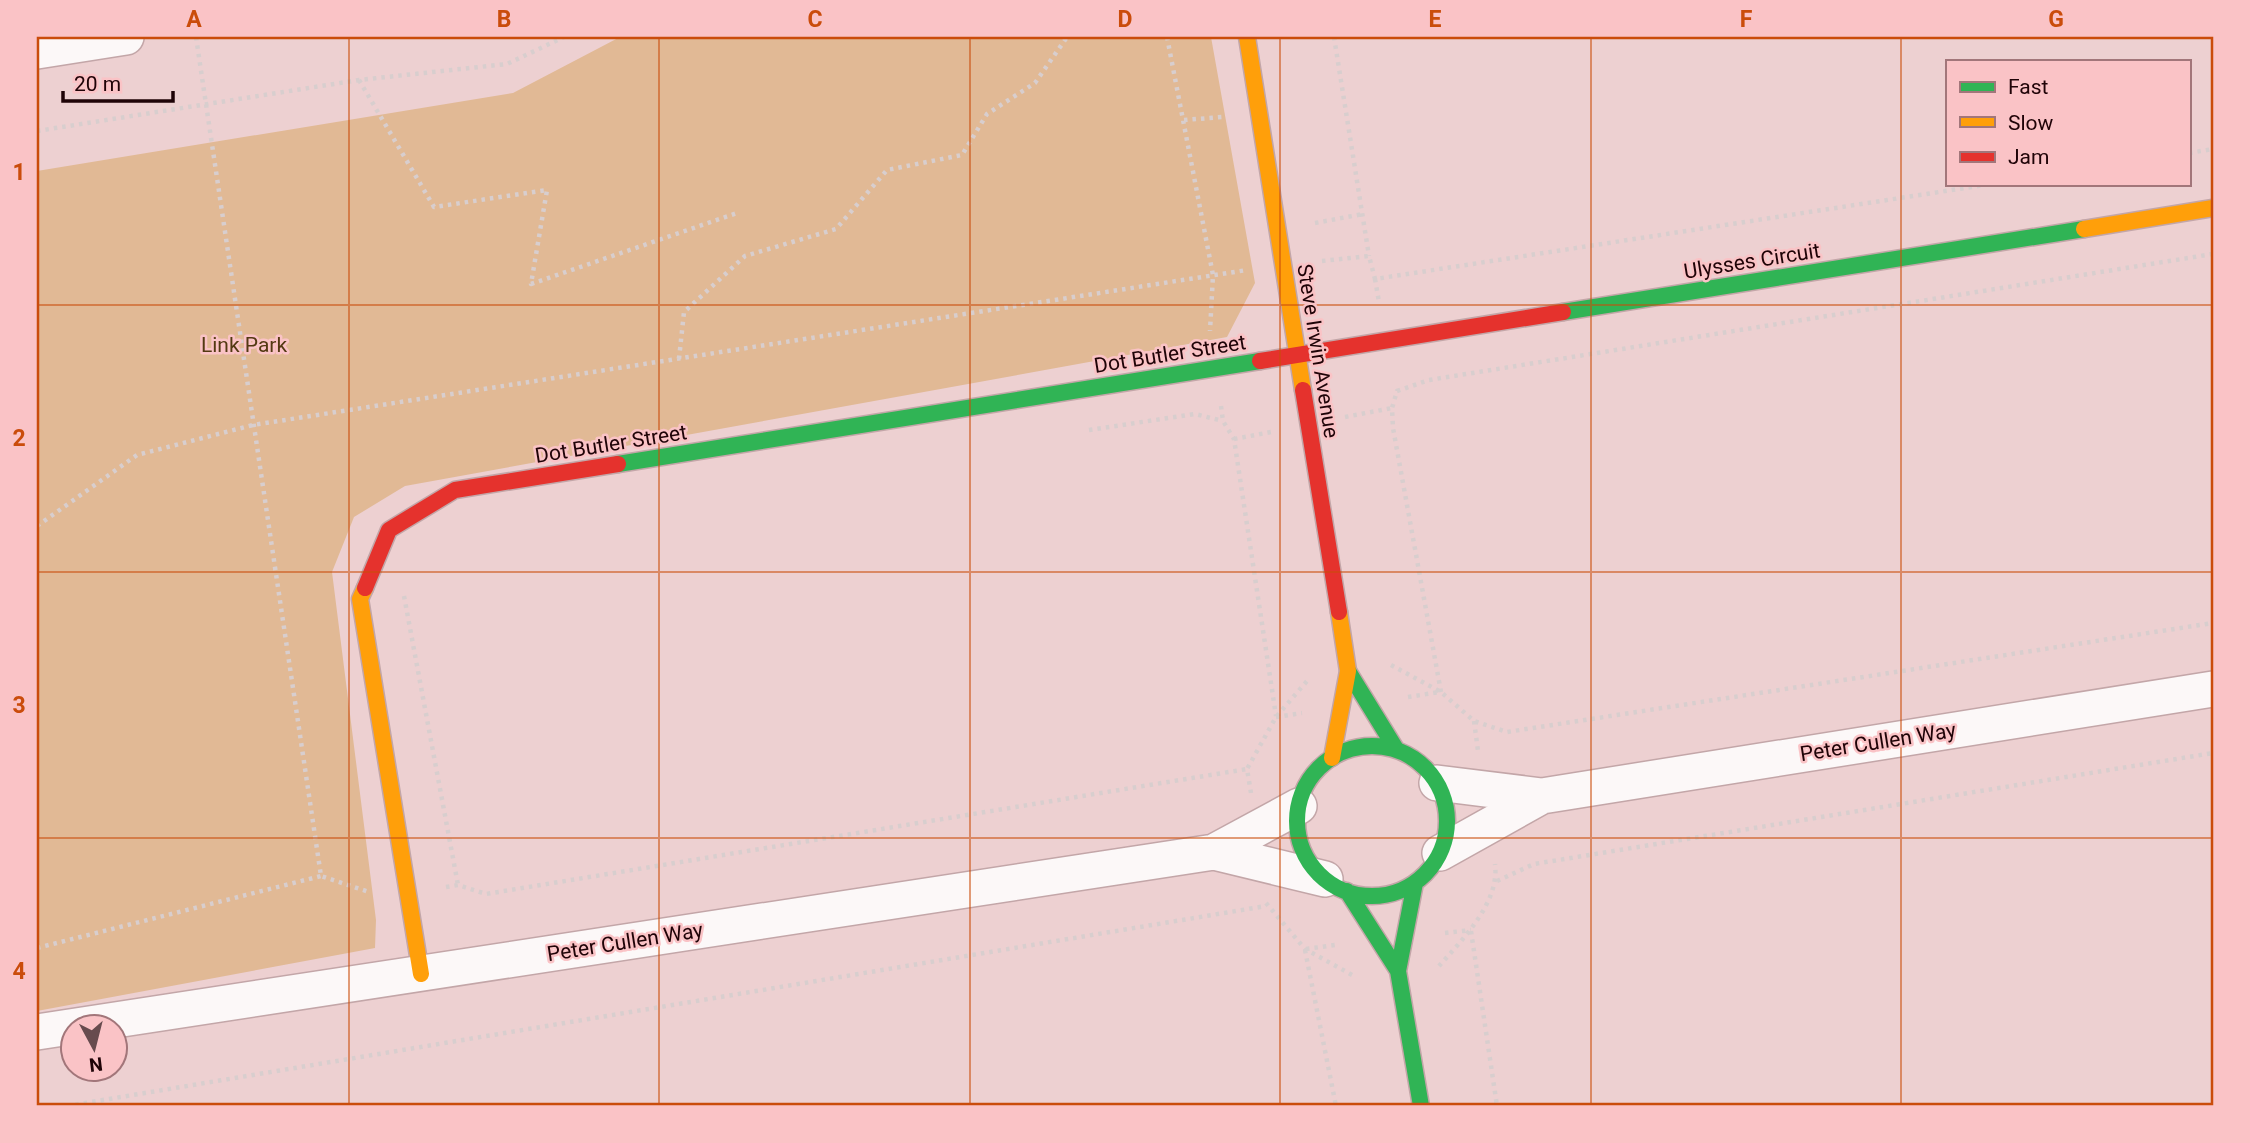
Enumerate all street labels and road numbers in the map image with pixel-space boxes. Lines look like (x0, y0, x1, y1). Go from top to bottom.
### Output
street label: Ulysses Circuit (1682, 238, 1822, 284)
street label: Steve Irwin Avenue (1292, 262, 1344, 440)
street label: Dot Butler Street (1092, 330, 1248, 378)
street label: Dot Butler Street (533, 420, 689, 468)
street label: Peter Cullen Way (1798, 718, 1958, 766)
street label: Peter Cullen Way (545, 918, 705, 966)

